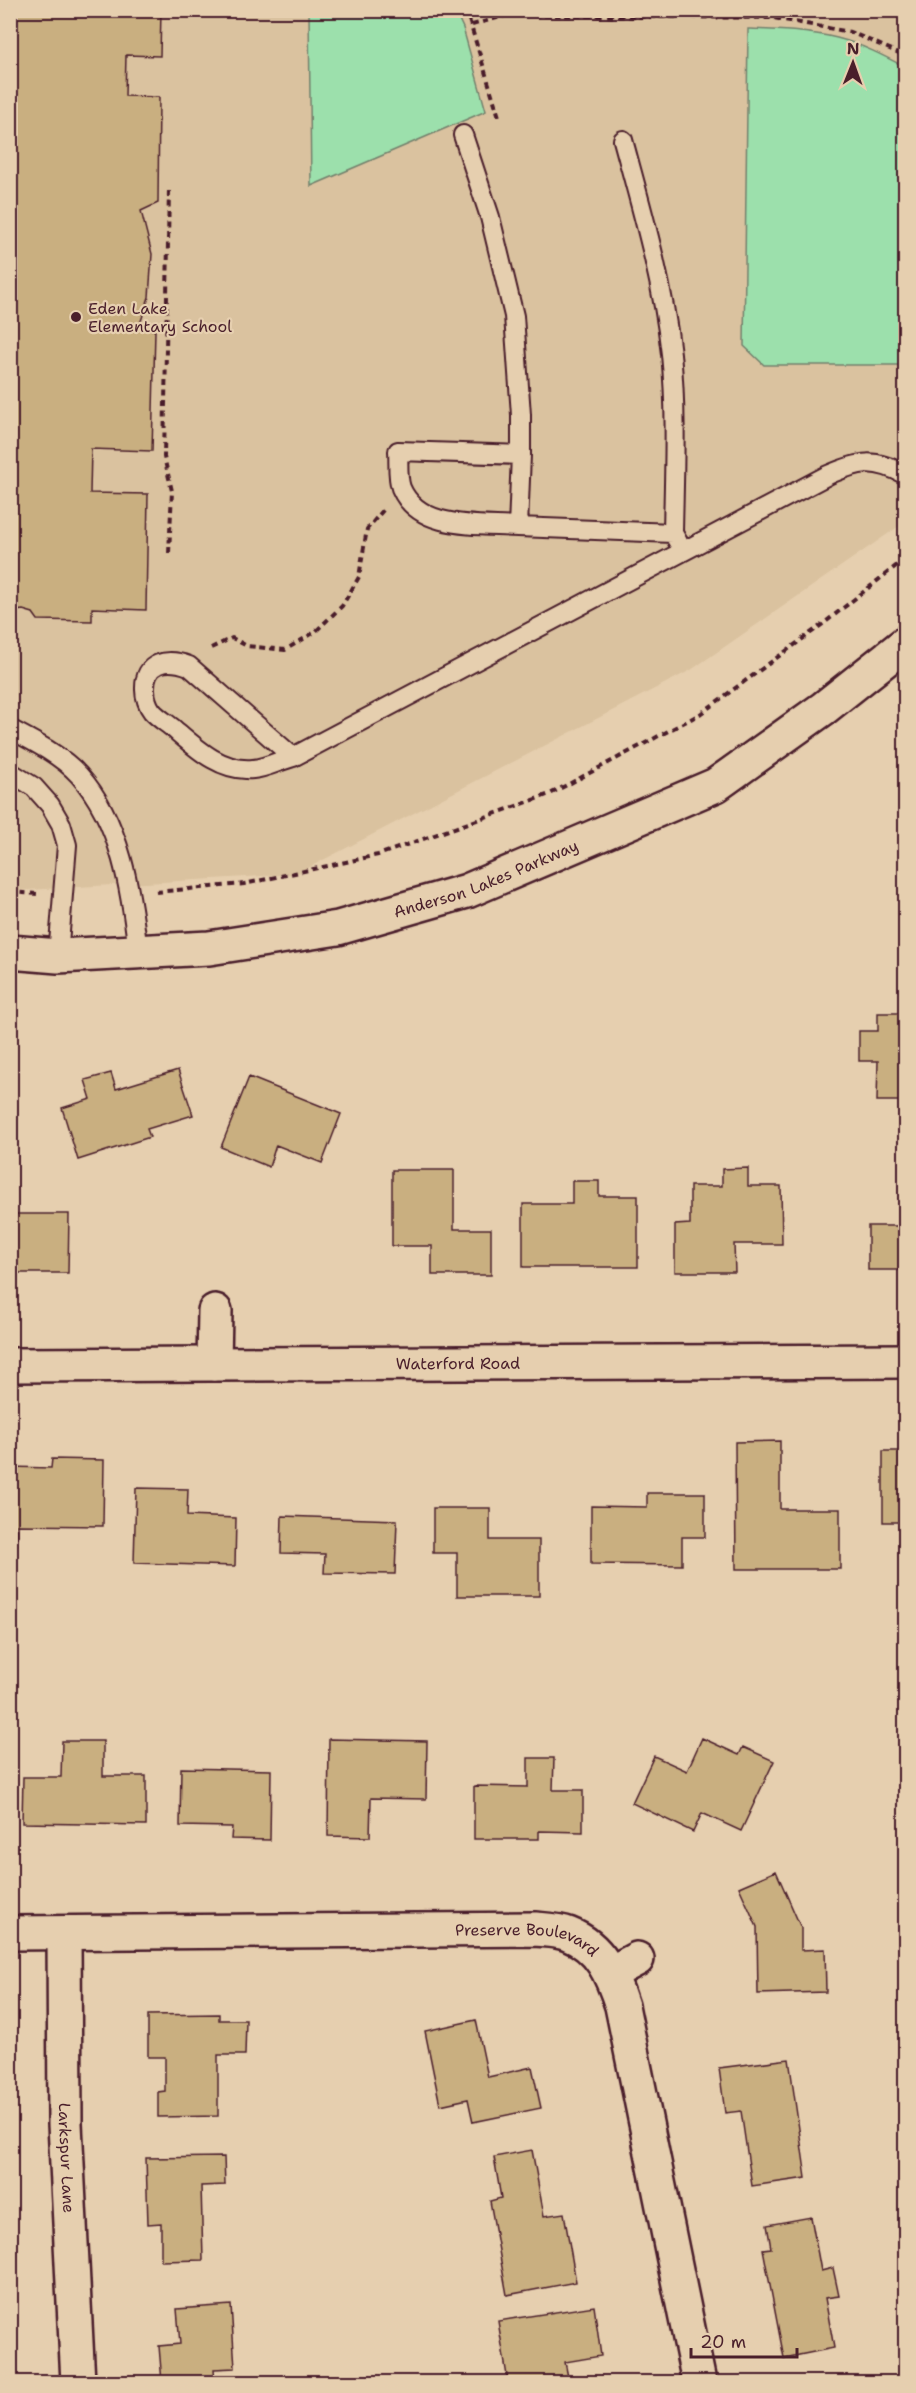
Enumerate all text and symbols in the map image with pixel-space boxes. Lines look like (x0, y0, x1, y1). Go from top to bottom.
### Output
north arrow (823, 33, 883, 93)
text: N (847, 38, 860, 59)
place label: Eden Lake Elementary School (88, 298, 232, 337)
marker: Eden Lake Elementary School (69, 310, 83, 324)
street label: Anderson Lakes Parkway (391, 835, 581, 923)
street label: Waterford Road (396, 1353, 520, 1374)
street label: Preserve Boulevard (455, 1919, 603, 1961)
street label: Larkspur Lane (54, 2103, 79, 2214)
scale bar (691, 2321, 798, 2359)
text: 20 m (700, 2330, 746, 2354)

